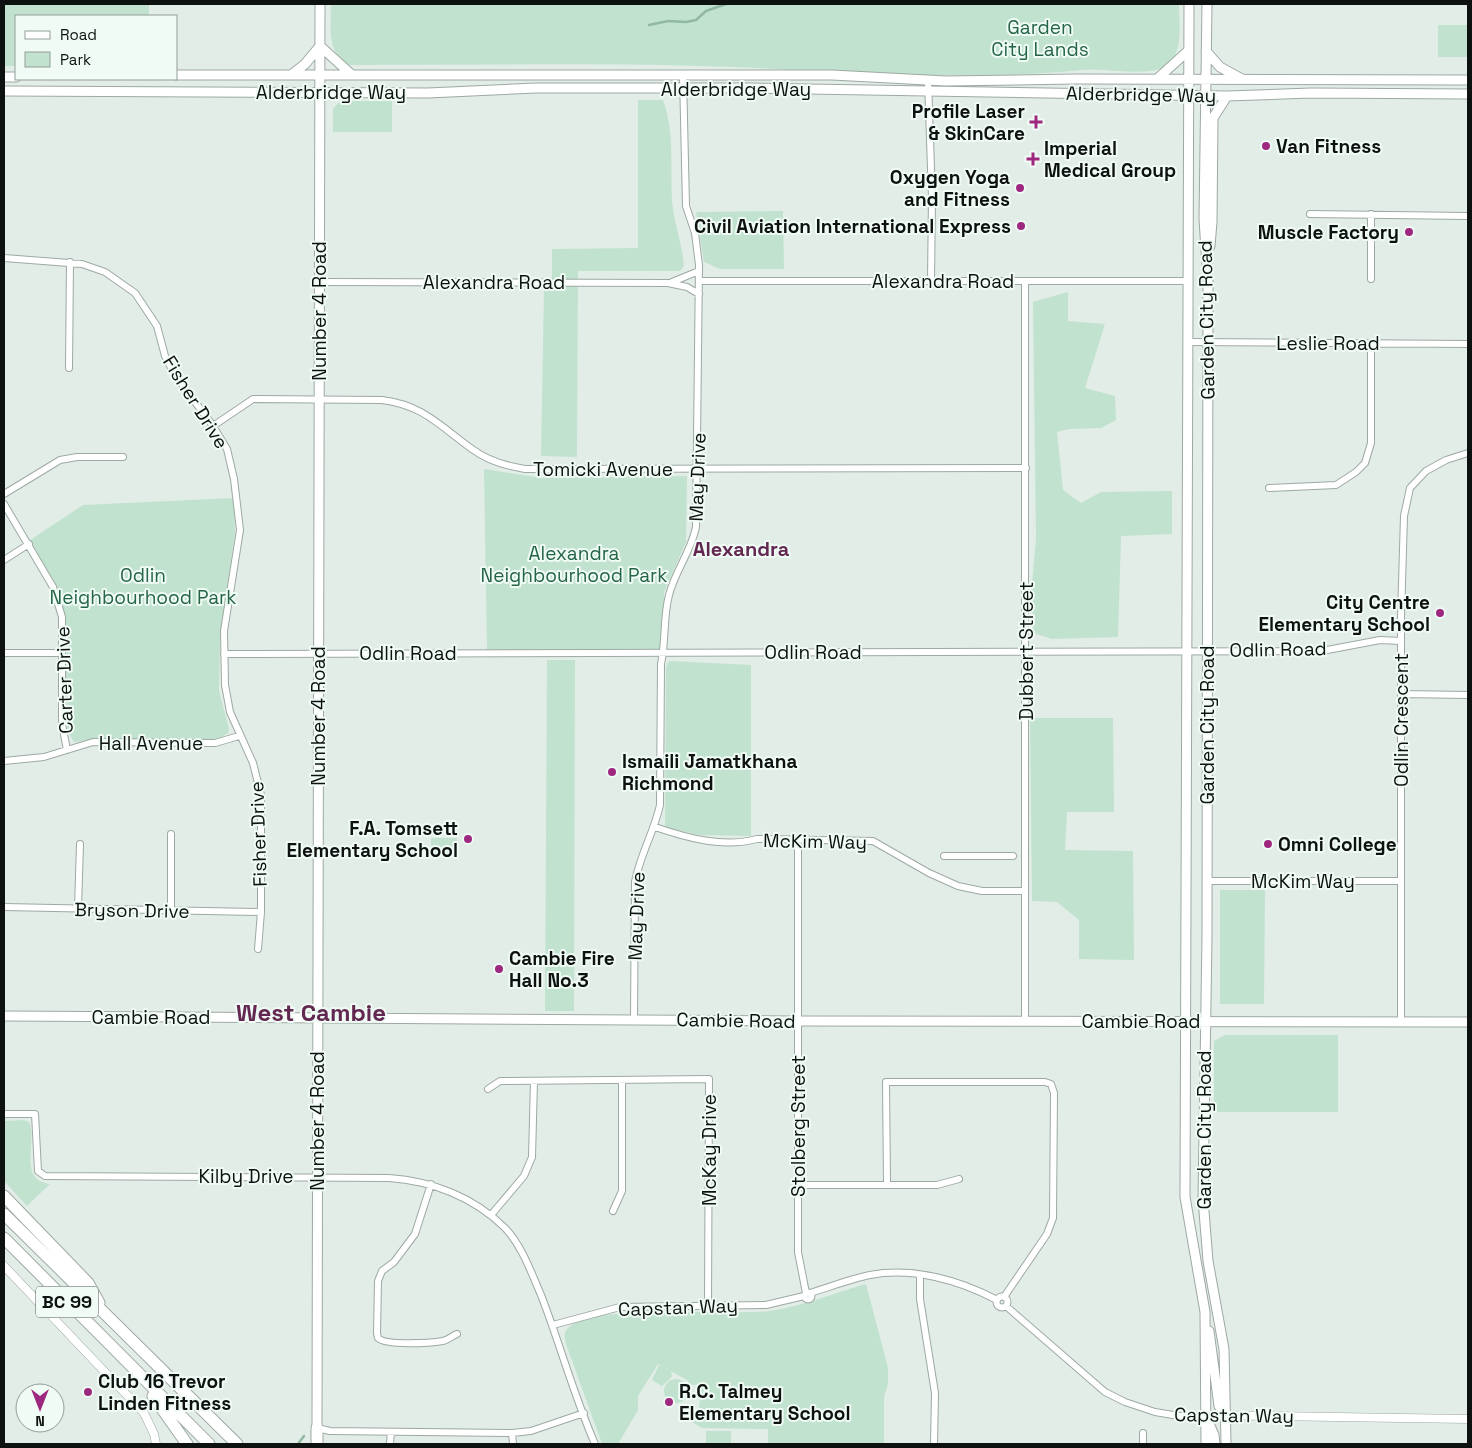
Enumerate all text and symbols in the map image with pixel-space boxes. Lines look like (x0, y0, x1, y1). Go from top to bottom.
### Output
legend (15, 15, 178, 80)
park label: Garden City Lands (991, 15, 1089, 62)
text: Road (60, 25, 97, 44)
text: Park (60, 50, 91, 69)
street label: Alderbridge Way (661, 77, 811, 102)
street label: Alderbridge Way (256, 80, 406, 105)
street label: Alderbridge Way (1066, 81, 1216, 108)
place label: Profile Laser & SkinCare (912, 99, 1025, 146)
marker: Profile Laser & SkinCare (1029, 115, 1043, 129)
place label: Van Fitness (1276, 134, 1381, 159)
place label: Imperial Medical Group (1044, 136, 1176, 183)
marker: Van Fitness (1260, 140, 1272, 152)
marker: Imperial Medical Group (1026, 152, 1040, 166)
place label: Oxygen Yoga and Fitness (890, 165, 1010, 212)
marker: Oxygen Yoga and Fitness (1014, 182, 1026, 194)
place label: Civil Aviation International Express (694, 214, 1011, 239)
marker: Civil Aviation International Express (1015, 220, 1027, 232)
place label: Muscle Factory (1258, 220, 1399, 245)
marker: Muscle Factory (1403, 226, 1415, 238)
street label: Garden City Road (1193, 240, 1220, 400)
street label: Number 4 Road (307, 241, 332, 381)
street label: Alexandra Road (872, 269, 1014, 294)
street label: Alexandra Road (423, 270, 565, 295)
street label: Leslie Road (1276, 331, 1380, 356)
street label: Fisher Drive (157, 351, 234, 454)
street label: May Drive (683, 432, 712, 522)
street label: Tomicki Avenue (533, 457, 673, 482)
district label: Alexandra (693, 536, 790, 562)
park label: Alexandra Neighbourhood Park (481, 541, 667, 588)
park label: Odlin Neighbourhood Park (50, 563, 236, 610)
street label: Dubbert Street (1014, 582, 1039, 720)
place label: City Centre Elementary School (1258, 590, 1430, 637)
marker: City Centre Elementary School (1434, 607, 1446, 619)
street label: Carter Drive (50, 626, 79, 734)
street label: Odlin Road (1229, 636, 1327, 663)
street label: Odlin Road (764, 640, 862, 665)
street label: Odlin Road (359, 641, 457, 666)
street label: Garden City Road (1195, 645, 1220, 805)
street label: Number 4 Road (306, 646, 331, 786)
street label: Odlin Crescent (1389, 653, 1414, 787)
street label: Hall Avenue (99, 731, 203, 756)
place label: Ismaili Jamatkhana Richmond (622, 749, 797, 796)
marker: Ismaili Jamatkhana Richmond (606, 766, 618, 778)
street label: Fisher Drive (244, 781, 273, 887)
place label: F.A. Tomsett Elementary School (286, 816, 458, 863)
street label: McKim Way (763, 828, 867, 855)
place label: Omni College (1278, 832, 1397, 857)
marker: F.A. Tomsett Elementary School (462, 833, 474, 845)
marker: Omni College (1262, 838, 1274, 850)
street label: McKim Way (1251, 869, 1355, 894)
street label: May Drive (622, 871, 651, 961)
street label: Bryson Drive (74, 897, 190, 924)
place label: Cambie Fire Hall No.3 (509, 946, 615, 993)
marker: Cambie Fire Hall No.3 (493, 963, 505, 975)
district label: West Cambie (236, 997, 386, 1028)
street label: Cambie Road (91, 1005, 211, 1030)
street label: Cambie Road (676, 1007, 796, 1034)
street label: Cambie Road (1081, 1009, 1201, 1034)
street label: Garden City Road (1192, 1050, 1217, 1210)
street label: Number 4 Road (305, 1051, 330, 1191)
street label: Stolberg Street (786, 1055, 811, 1197)
street label: McKay Drive (697, 1094, 722, 1206)
street label: Kilby Drive (198, 1164, 294, 1189)
road number: BC 99 (36, 1286, 98, 1318)
street label: Capstan Way (618, 1293, 738, 1322)
place label: Club 16 Trevor Linden Fitness (98, 1369, 231, 1416)
place label: R.C. Talmey Elementary School (679, 1379, 851, 1426)
north arrow (15, 1383, 65, 1433)
marker: Club 16 Trevor Linden Fitness (82, 1386, 94, 1398)
marker: R.C. Talmey Elementary School (663, 1396, 675, 1408)
street label: Capstan Way (1174, 1402, 1294, 1429)
text: N (35, 1412, 45, 1430)

